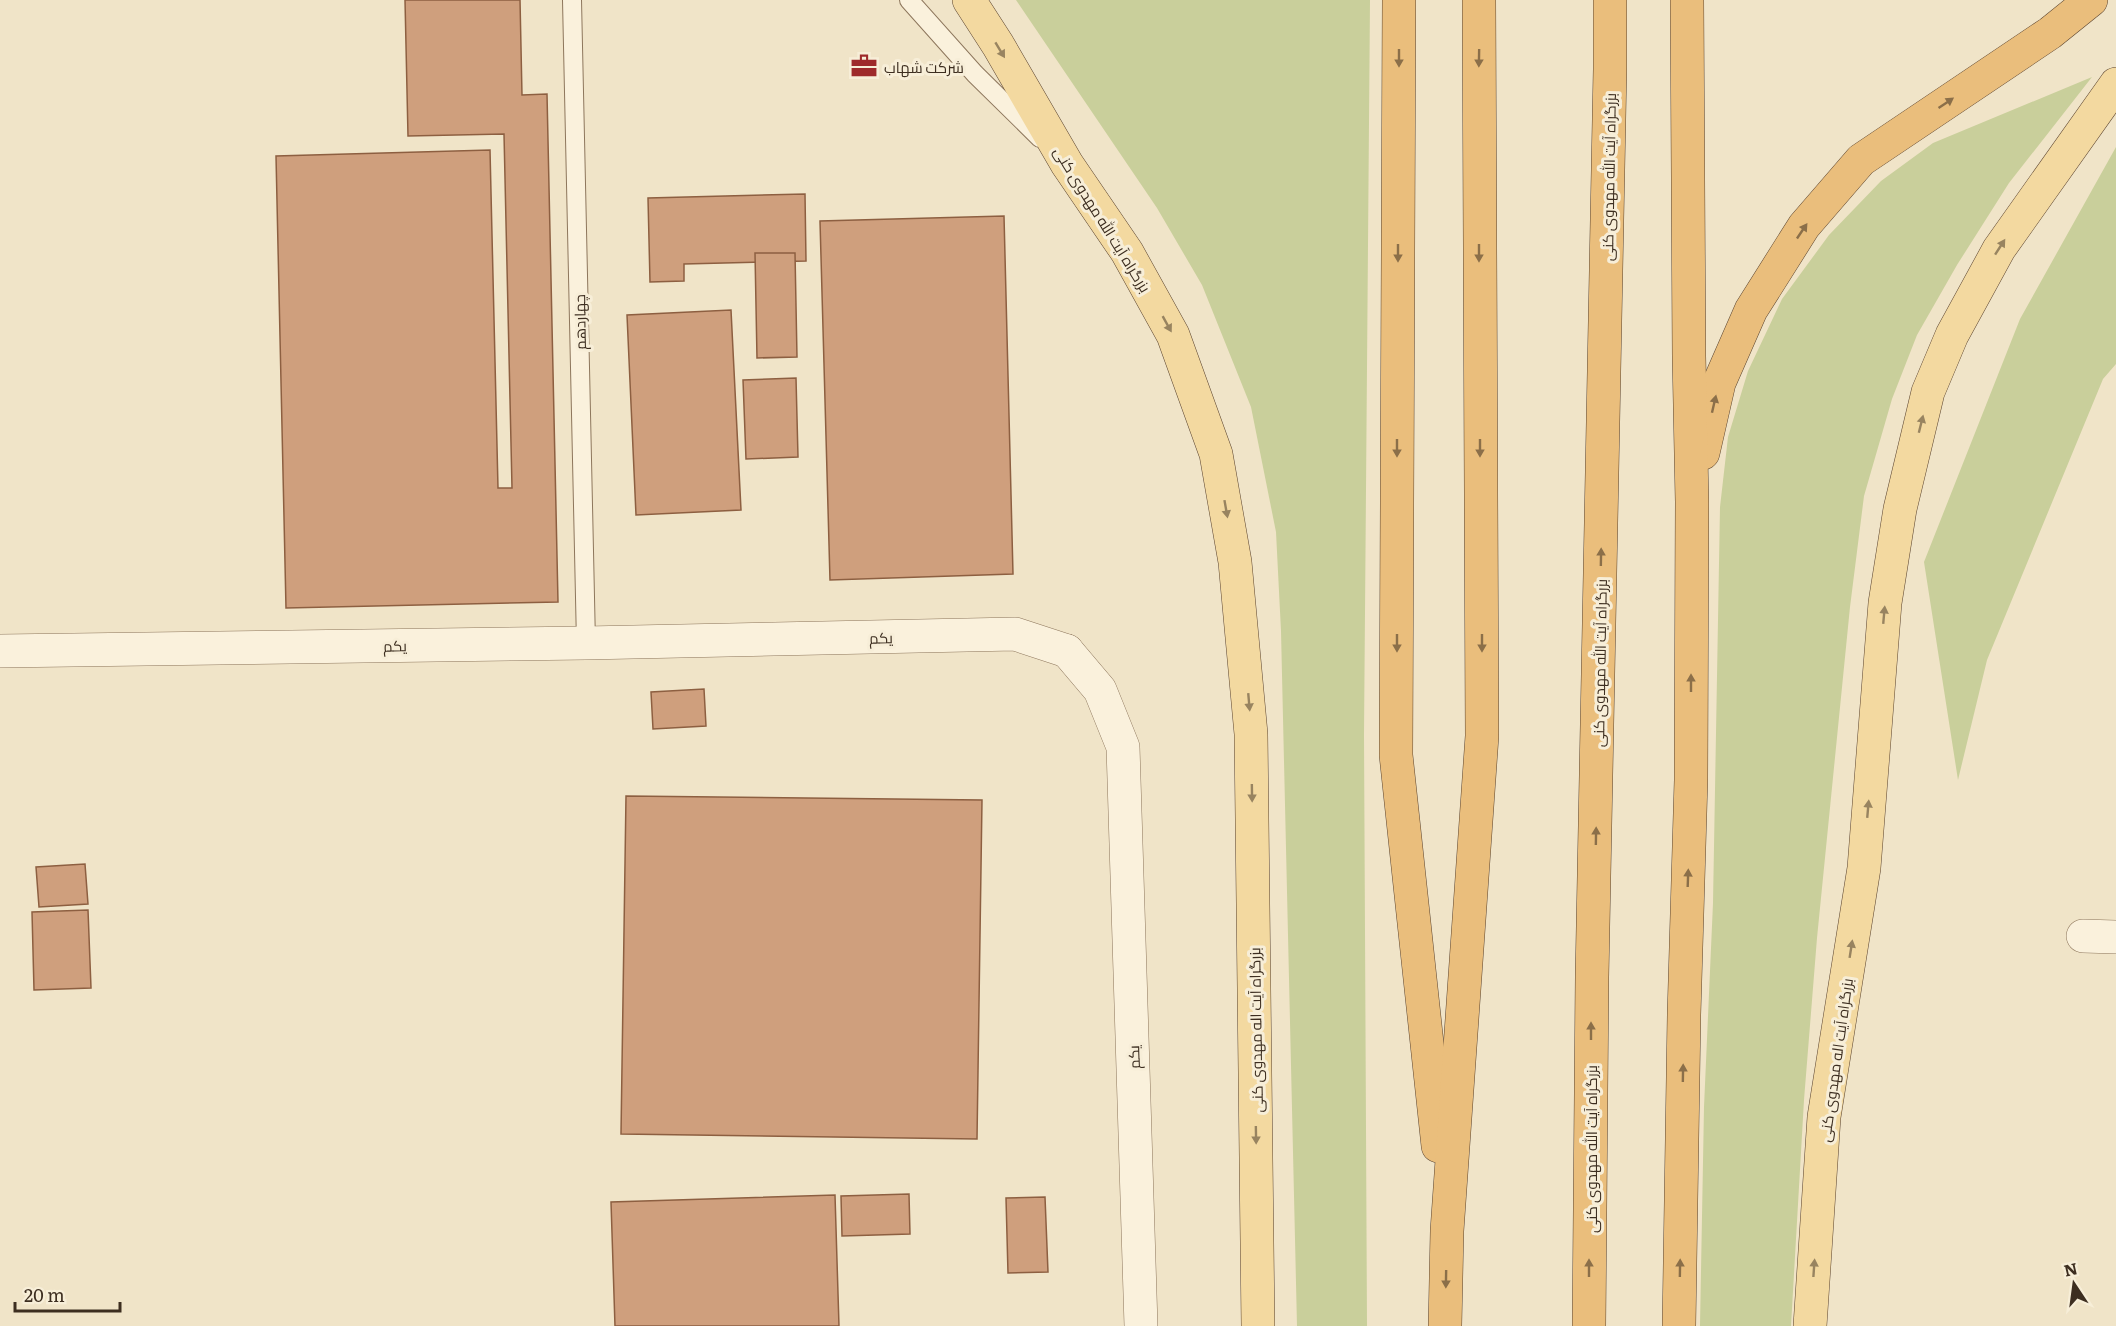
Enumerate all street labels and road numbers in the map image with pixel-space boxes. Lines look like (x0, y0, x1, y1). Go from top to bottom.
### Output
street label: بزرگراه آیت الله مهدوی کنی (1595, 93, 1621, 261)
street label: بزرگراه آیت الله مهدوی کنی (1049, 142, 1157, 296)
street label: چهاردهم (567, 294, 591, 350)
street label: بزرگراه آیت الله مهدوی کنی (1586, 579, 1612, 747)
street label: یکم (869, 625, 893, 649)
street label: یکم (383, 633, 407, 657)
street label: بزرگراه آیت اله مهدوی کنی (1242, 947, 1268, 1113)
street label: بزرگراه آیت اله مهدوی کنی (1812, 977, 1858, 1143)
street label: یکم (1121, 1045, 1145, 1069)
street label: بزرگراه آیت الله مهدوی کنی (1579, 1065, 1602, 1233)

